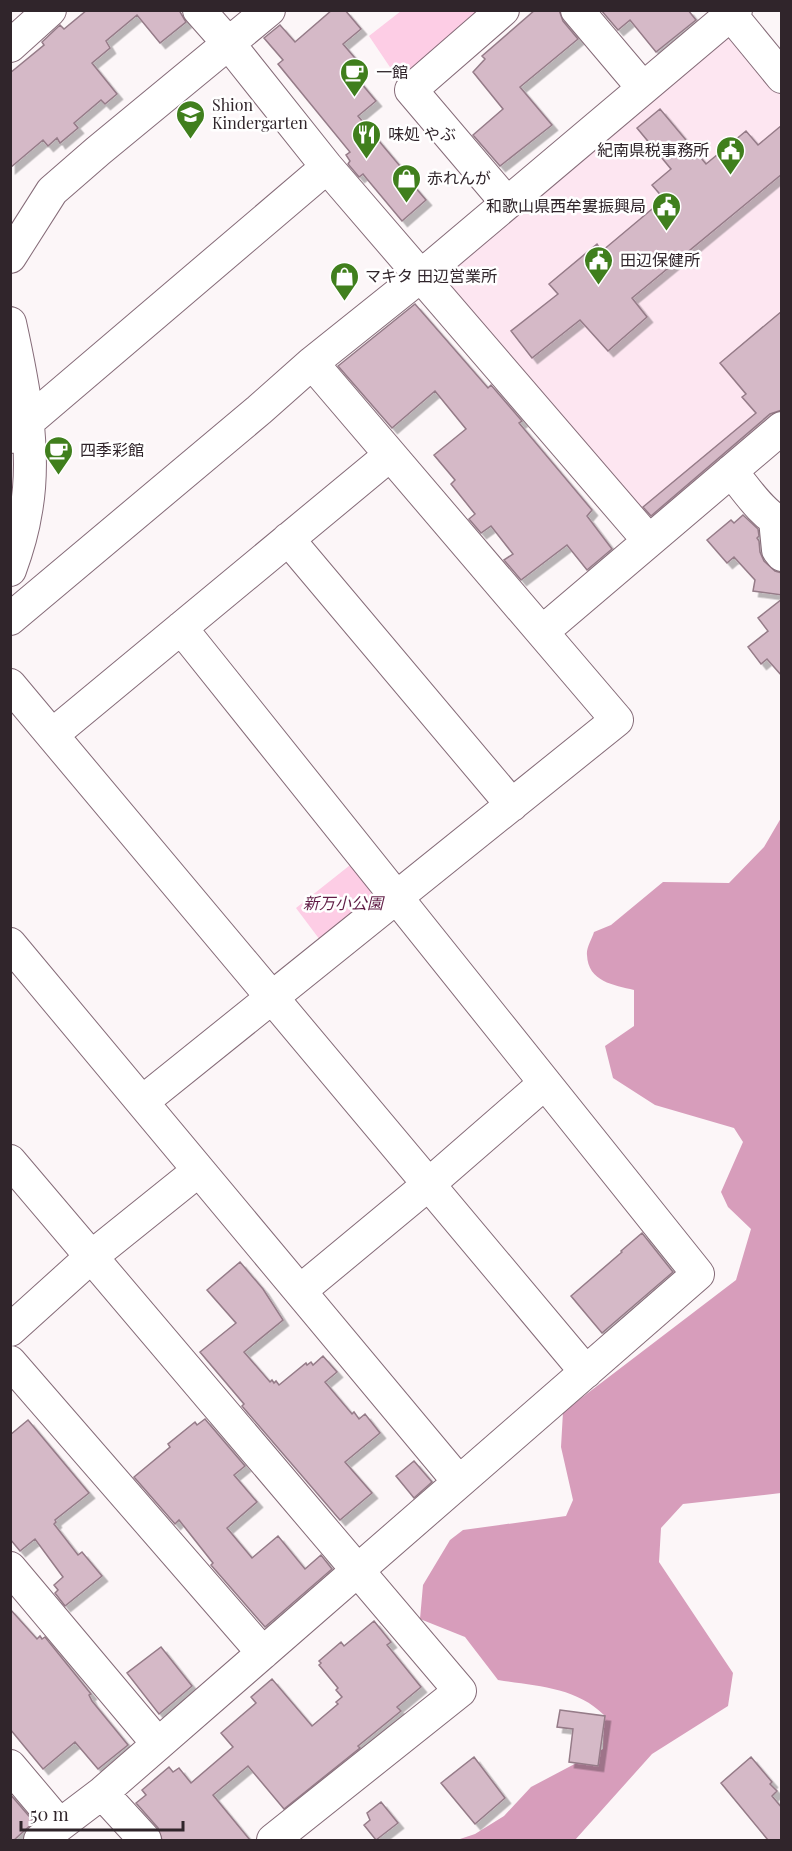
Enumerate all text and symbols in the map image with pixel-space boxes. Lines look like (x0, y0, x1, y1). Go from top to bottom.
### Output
cafe icon: 一館 (339, 56, 371, 98)
place label: 一館 (376, 61, 408, 82)
place label: Shion Kindergarten (212, 94, 308, 133)
school or university icon: Shion Kindergarten (175, 98, 207, 140)
restaurant icon: 味処 やぶ (351, 118, 383, 160)
place label: 味処 やぶ (388, 123, 456, 144)
public building icon: 紀南県税事務所 (714, 134, 746, 176)
place label: 紀南県税事務所 (597, 139, 709, 160)
shop icon: 赤れんが (390, 162, 422, 204)
place label: 赤れんが (427, 167, 491, 188)
public building icon: 和歌山県西牟婁振興局 (651, 190, 683, 232)
place label: 和歌山県西牟婁振興局 (486, 195, 646, 216)
public building icon: 田辺保健所 (583, 244, 615, 286)
place label: 田辺保健所 (620, 249, 700, 270)
shop icon: マキタ 田辺営業所 (328, 260, 360, 302)
place label: マキタ 田辺営業所 (365, 265, 497, 286)
cafe icon: 四季彩館 (43, 434, 75, 476)
place label: 四季彩館 (80, 439, 144, 460)
park label: 新万小公園 (303, 892, 385, 913)
scale bar (21, 1794, 183, 1832)
text: 50 m (30, 1802, 69, 1826)

